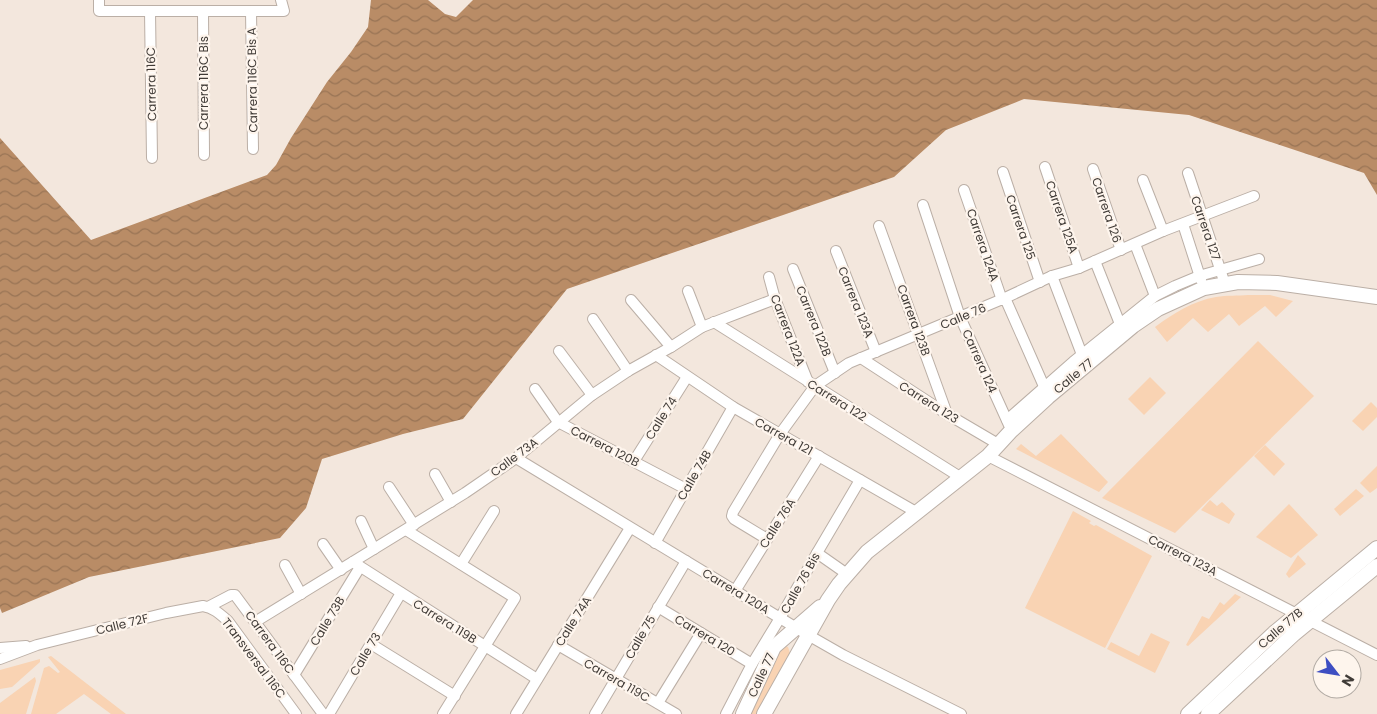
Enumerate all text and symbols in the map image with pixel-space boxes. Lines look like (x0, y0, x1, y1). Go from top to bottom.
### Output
street label: Carrera 116C Bis A (243, 27, 261, 133)
street label: Carrera 116C Bis (195, 36, 212, 130)
street label: Carrera 116C (142, 47, 160, 121)
street label: Carrera 126 (1088, 175, 1126, 245)
street label: Carrera 125A (1042, 178, 1082, 256)
street label: Carrera 125 (1002, 192, 1040, 262)
street label: Carrera 127 (1187, 194, 1225, 263)
street label: Carrera 124A (963, 206, 1003, 284)
street label: Carrera 123A (834, 264, 878, 340)
street label: Carrera 123B (893, 282, 935, 358)
street label: Carrera 122B (792, 283, 836, 359)
street label: Carrera 122A (767, 292, 809, 368)
street label: Calle 76 (938, 299, 988, 333)
street label: Carrera 124 (958, 327, 1002, 396)
street label: Calle 77 (1050, 354, 1097, 398)
street label: Carrera 122 (804, 375, 870, 425)
street label: Carrera 123 (896, 377, 962, 427)
street label: Calle 74 (641, 393, 681, 443)
street label: Carrera 121 (752, 413, 816, 459)
street label: Carrera 120B (568, 421, 642, 471)
street label: Calle 73A (487, 433, 541, 481)
street label: Calle 74B (673, 447, 715, 503)
street label: Calle 76A (755, 495, 799, 551)
street label: Carrera 123A (1146, 530, 1220, 580)
street label: Calle 76 Bis (776, 549, 824, 617)
street label: Carrera 120A (699, 564, 773, 618)
street label: Calle 73B (306, 593, 348, 649)
street label: Calle 74A (551, 593, 595, 649)
street label: Carrera 119B (410, 595, 480, 647)
street label: Calle 77B (1254, 604, 1306, 652)
street label: Carrera 116C (241, 607, 299, 677)
street label: Calle 72F (94, 609, 150, 639)
street label: Carrera 120 (672, 610, 738, 660)
street label: Calle 75 (621, 612, 659, 662)
street label: Transversal 116C (218, 614, 290, 702)
street label: Calle 73 (345, 629, 385, 679)
north arrow (1312, 649, 1362, 699)
street label: Calle 77 (743, 650, 779, 700)
street label: Carrera 119C (581, 654, 653, 706)
text: N (1337, 671, 1359, 690)

